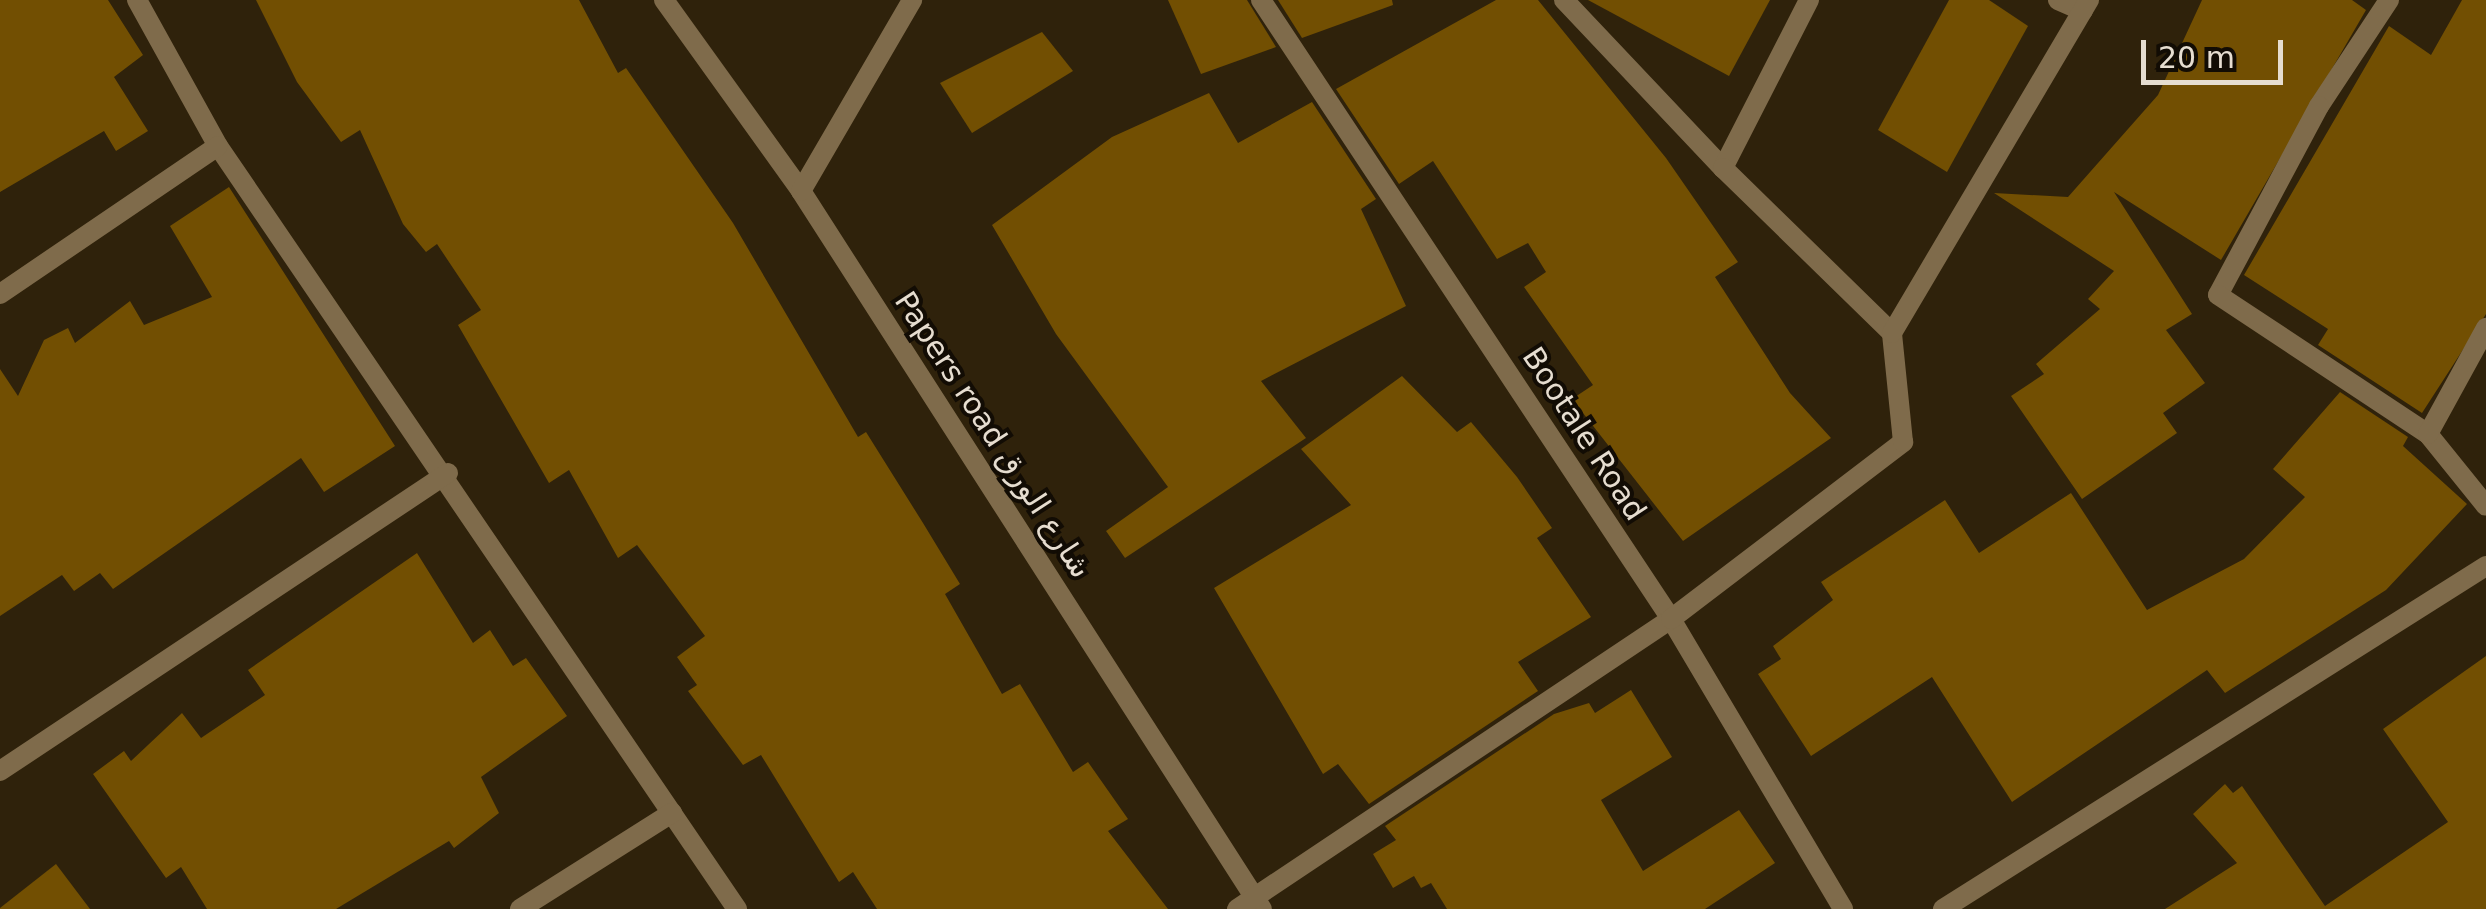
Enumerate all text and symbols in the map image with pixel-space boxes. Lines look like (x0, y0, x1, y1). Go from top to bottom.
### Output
scale bar (2146, 20, 2288, 82)
text: 20 m (2158, 40, 2235, 75)
street label: Papers road شارع الورق (887, 285, 1099, 585)
street label: Bootale Road (1515, 341, 1653, 527)

